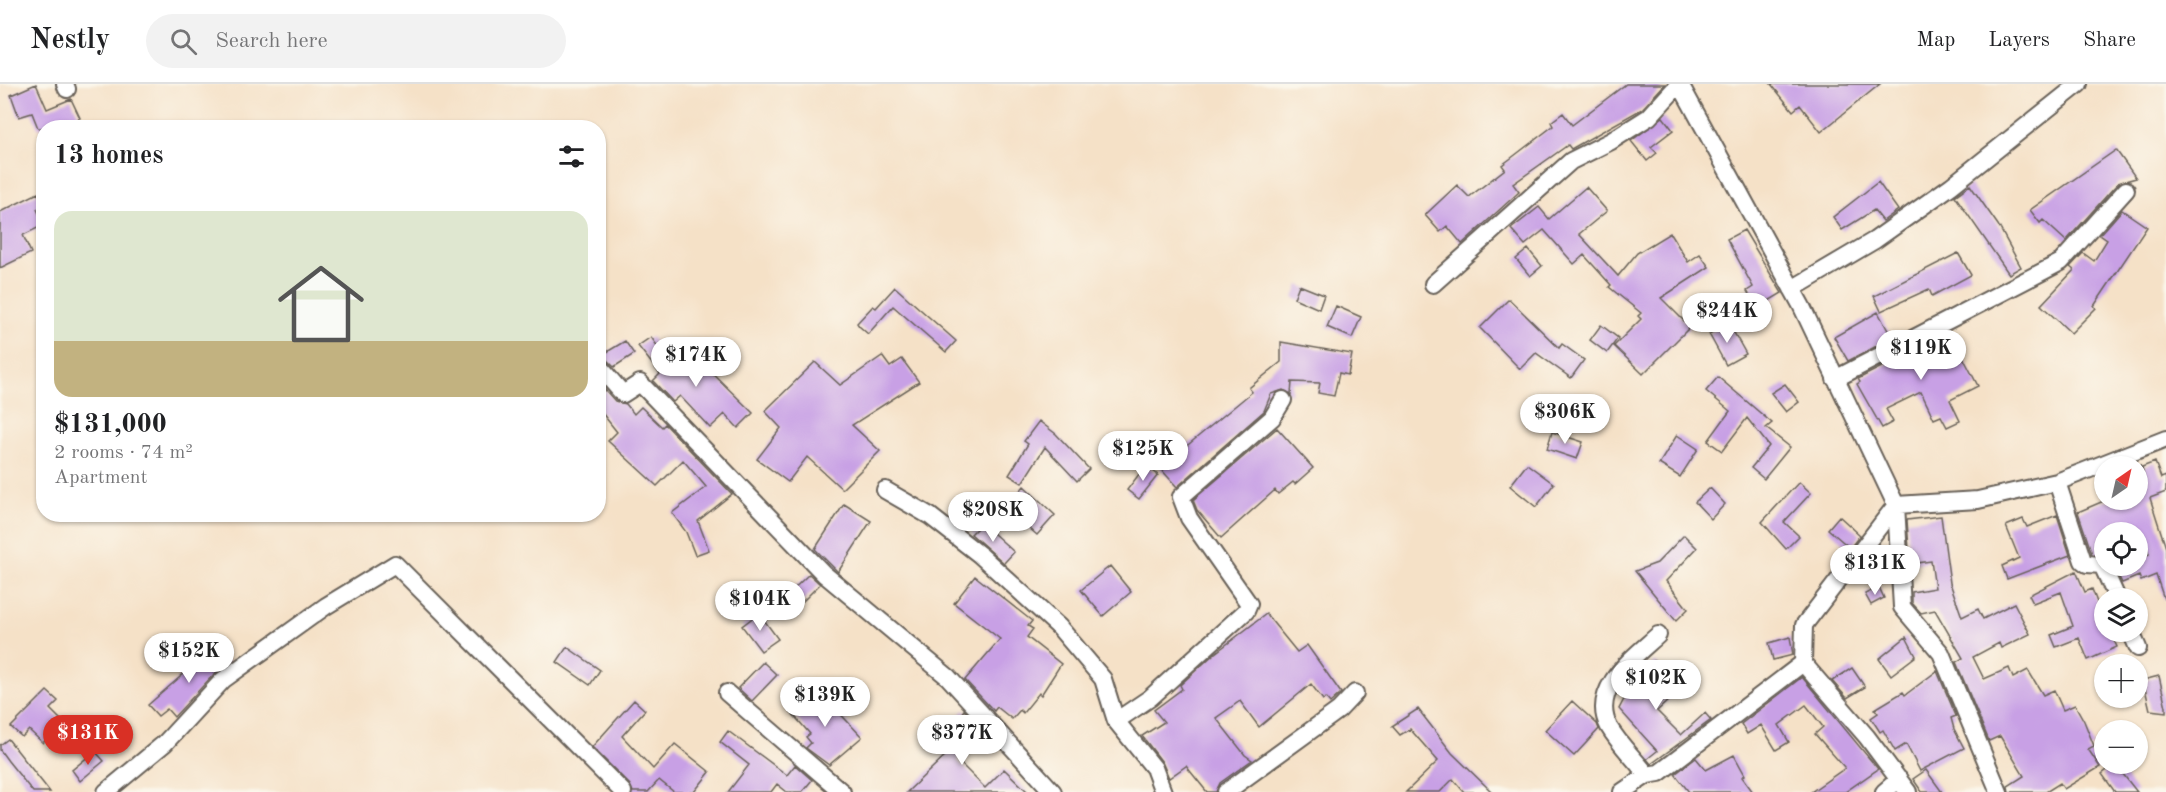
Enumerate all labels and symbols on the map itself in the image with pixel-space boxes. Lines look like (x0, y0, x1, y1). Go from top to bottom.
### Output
pin: $244K (1685, 293, 1769, 344)
pin: $119K (1879, 330, 1963, 381)
pin: $174K (654, 337, 738, 388)
pin: $306K (1523, 394, 1607, 445)
pin: $125K (1101, 431, 1185, 482)
north arrow (2094, 456, 2148, 510)
pin: $208K (951, 492, 1035, 543)
pin: $131K (1833, 545, 1917, 596)
pin: $104K (718, 581, 802, 632)
pin: $152K (147, 633, 231, 684)
pin: $102K (1614, 660, 1698, 711)
pin: $139K (783, 677, 867, 728)
pin: $131K (46, 715, 130, 766)
pin: $377K (920, 715, 1004, 766)

